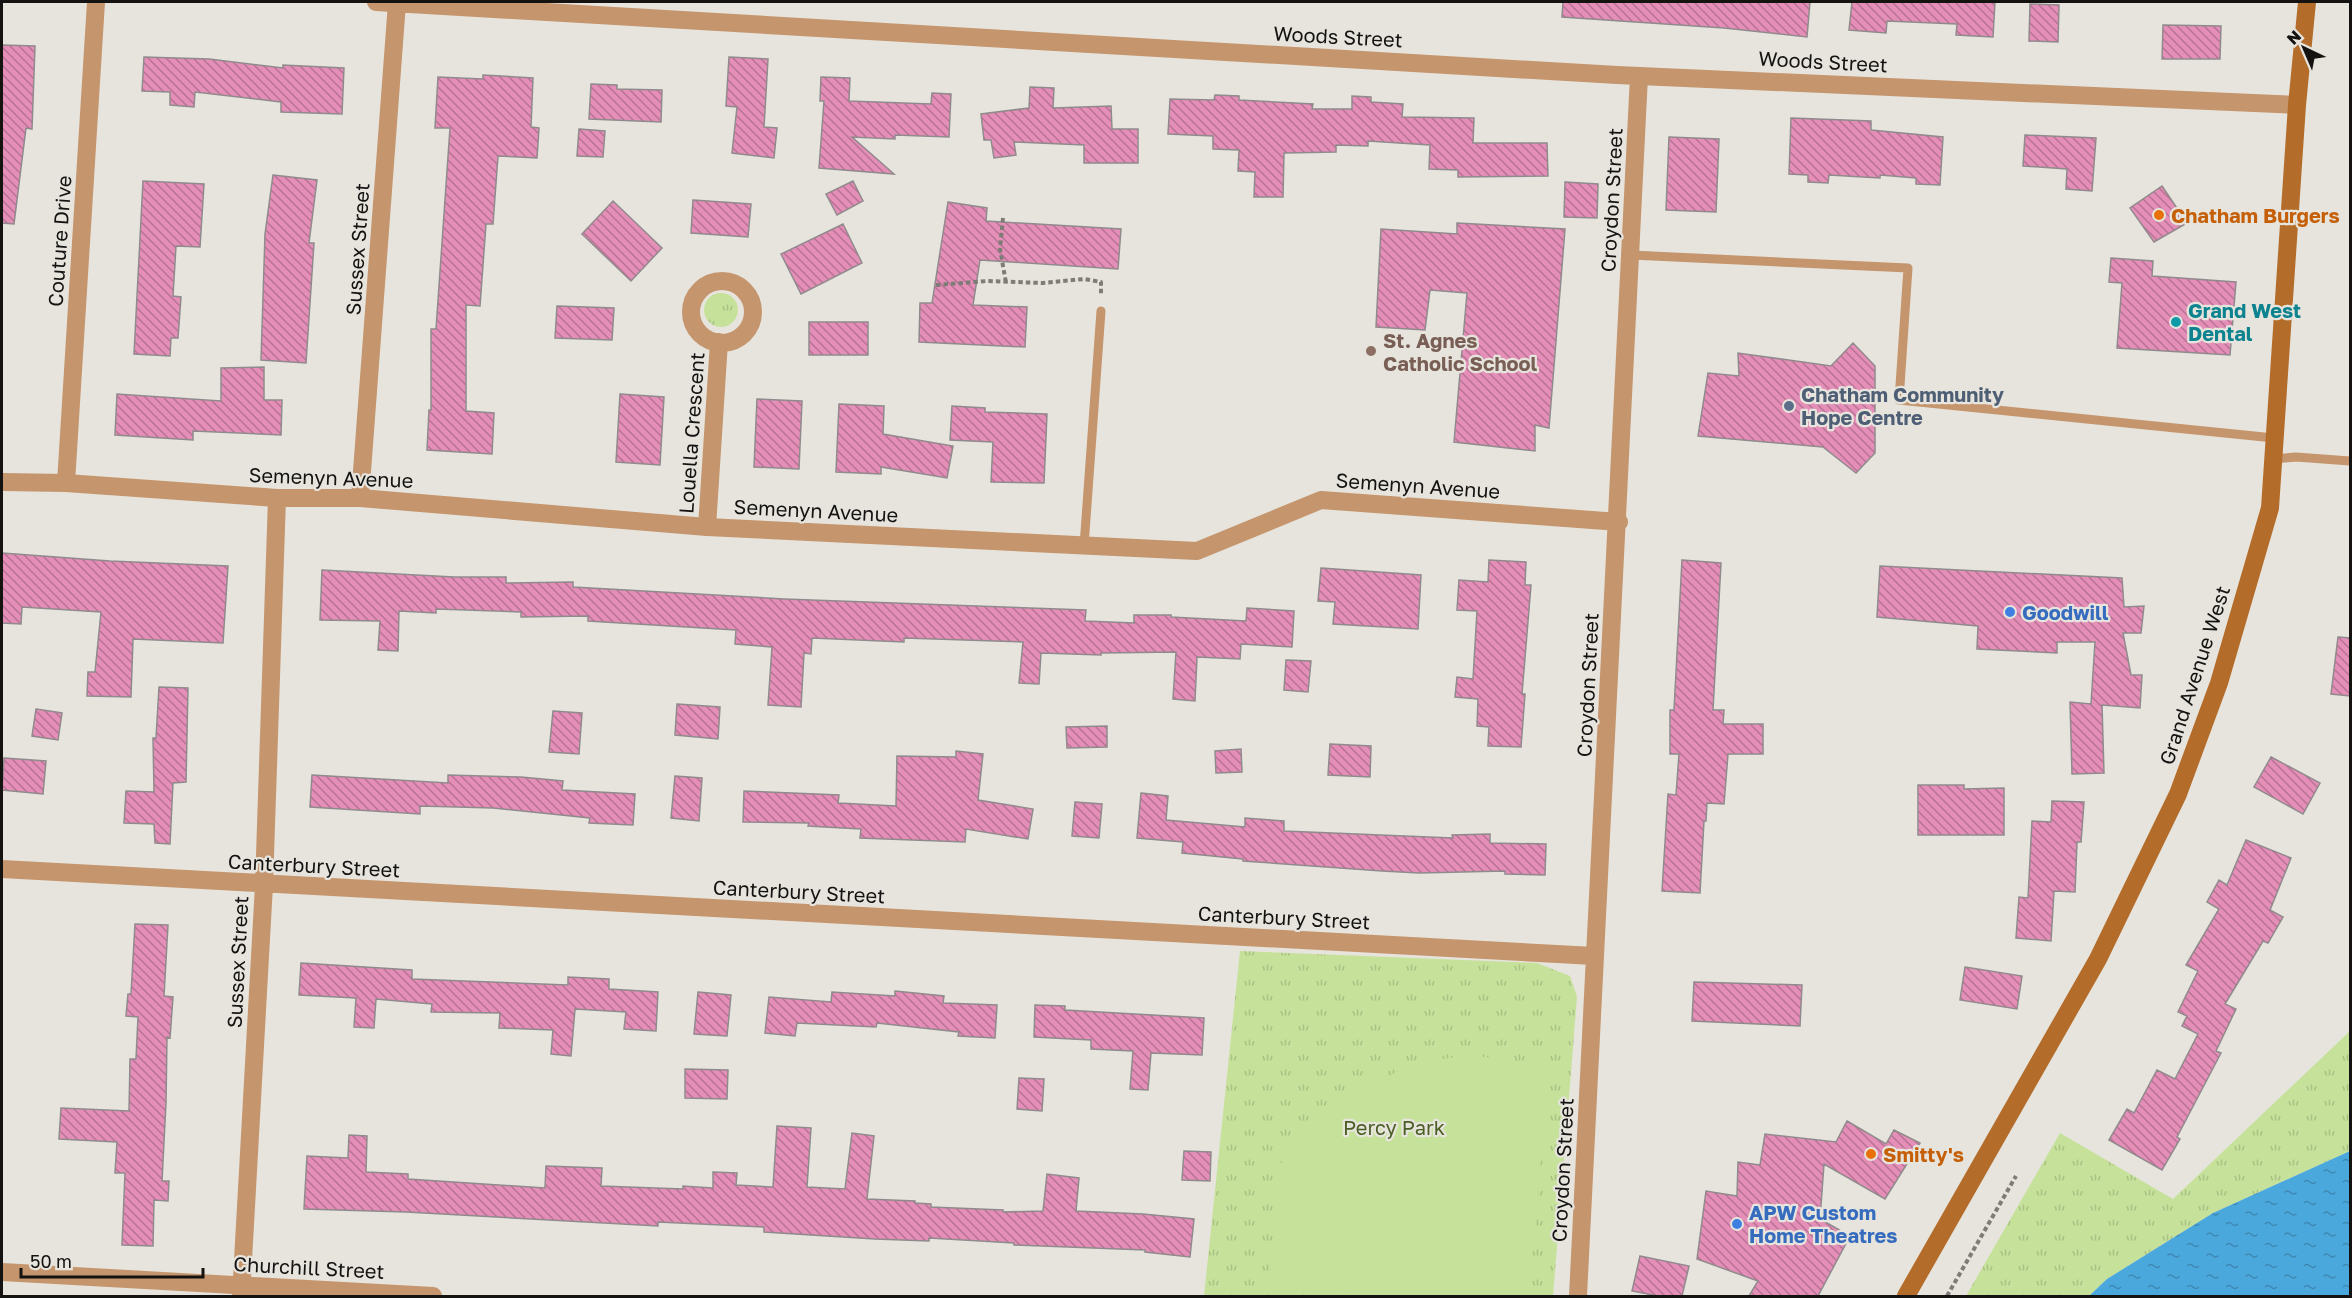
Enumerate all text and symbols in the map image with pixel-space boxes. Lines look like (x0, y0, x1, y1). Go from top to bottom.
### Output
north arrow (2274, 18, 2334, 78)
street label: Woods Street (1273, 21, 1403, 51)
text: N (2282, 26, 2305, 49)
street label: Woods Street (1758, 46, 1888, 76)
street label: Croydon Street (1595, 127, 1627, 273)
street label: Couture Drive (42, 175, 76, 307)
street label: Sussex Street (340, 182, 374, 316)
place label: Chatham Burgers (2171, 203, 2340, 227)
marker: Chatham Burgers (2152, 208, 2166, 222)
place label: Grand West Dental (2188, 298, 2301, 345)
marker: Grand West Dental (2169, 315, 2183, 329)
place label: St. Agnes Catholic School (1383, 328, 1538, 375)
marker: St. Agnes Catholic School (1364, 344, 1378, 358)
street label: Louella Crescent (673, 351, 709, 515)
place label: Chatham Community Hope Centre (1801, 382, 2004, 429)
marker: Chatham Community Hope Centre (1782, 399, 1796, 413)
street label: Semenyn Avenue (248, 462, 414, 492)
street label: Semenyn Avenue (1335, 467, 1501, 503)
street label: Semenyn Avenue (733, 494, 899, 526)
street label: Grand Avenue West (2154, 582, 2234, 768)
place label: Goodwill (2022, 600, 2109, 624)
marker: Goodwill (2003, 605, 2017, 619)
street label: Croydon Street (1571, 612, 1603, 758)
street label: Canterbury Street (227, 848, 401, 882)
street label: Canterbury Street (712, 874, 886, 908)
street label: Sussex Street (222, 895, 252, 1029)
street label: Canterbury Street (1197, 900, 1371, 934)
street label: Croydon Street (1546, 1097, 1578, 1243)
park label: Percy Park (1343, 1115, 1445, 1139)
place label: Smitty's (1883, 1142, 1964, 1166)
marker: Smitty's (1864, 1147, 1878, 1161)
place label: APW Custom Home Theatres (1749, 1200, 1898, 1247)
marker: APW Custom Home Theatres (1730, 1217, 1744, 1231)
scale bar (21, 1241, 202, 1279)
text: 50 m (30, 1250, 72, 1272)
street label: Churchill Street (233, 1251, 385, 1283)

